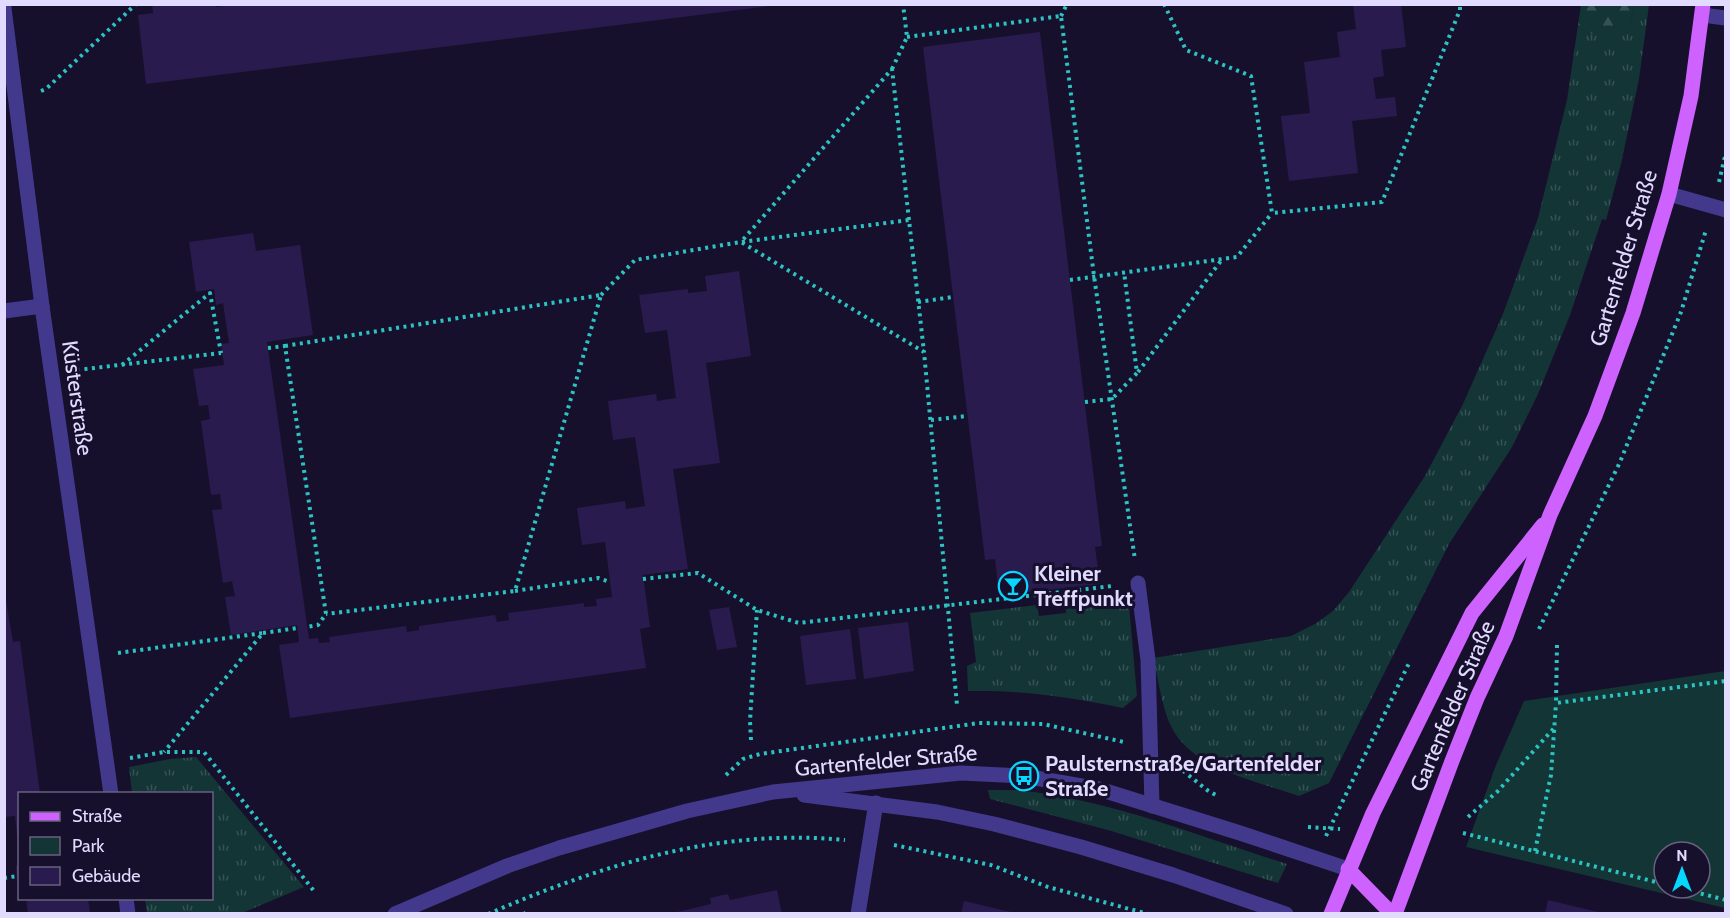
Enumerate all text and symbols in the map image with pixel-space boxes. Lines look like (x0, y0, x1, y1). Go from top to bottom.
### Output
street label: Gartenfelder Straße (1584, 167, 1663, 350)
street label: Küsterstraße (56, 339, 99, 457)
place label: Kleiner Treffpunkt (1034, 560, 1133, 612)
bar icon: Kleiner Treffpunkt (997, 570, 1029, 602)
street label: Gartenfelder Straße (1404, 617, 1501, 796)
street label: Gartenfelder Straße (794, 739, 978, 782)
place label: Paulsternstraße/Gartenfelder Straße (1045, 750, 1322, 802)
bus stop icon: Paulsternstraße/Gartenfelder Straße (1008, 760, 1040, 792)
legend (18, 792, 213, 900)
text: Straße (72, 805, 122, 827)
text: Park (72, 835, 105, 857)
north arrow (1652, 840, 1712, 900)
text: N (1676, 846, 1688, 865)
text: Gebäude (72, 865, 141, 887)

